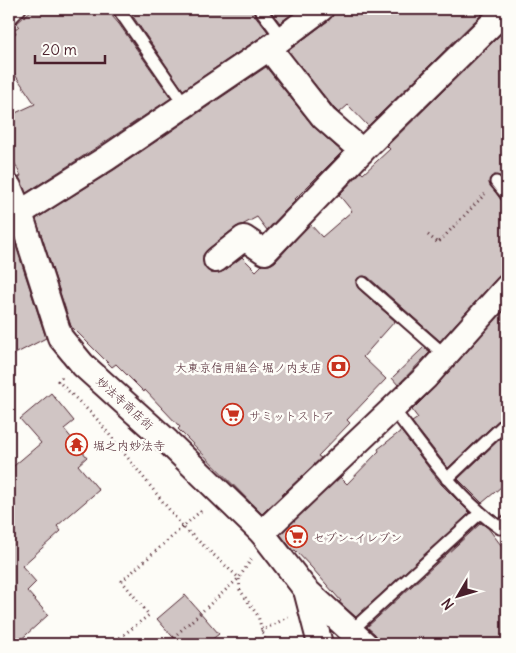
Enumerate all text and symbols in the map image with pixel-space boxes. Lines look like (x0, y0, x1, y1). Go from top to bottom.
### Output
scale bar (35, 32, 105, 64)
text: 20 m (42, 40, 77, 59)
bank icon: 大東京信用組合 堀ノ内支店 (326, 355, 350, 379)
place label: 大東京信用組合 堀ノ内支店 (175, 360, 322, 375)
street label: 妙法寺商店街 (93, 373, 157, 433)
supermarket icon: サミットストア (221, 403, 245, 427)
place label: サミットストア (249, 408, 334, 423)
temple icon: 堀之内妙法寺 (65, 433, 89, 457)
place label: 堀之内妙法寺 (93, 438, 165, 453)
supermarket icon: セブン-イレブン (285, 525, 309, 549)
place label: セブン-イレブン (313, 530, 402, 545)
north arrow (434, 570, 484, 620)
text: N (438, 595, 458, 613)

